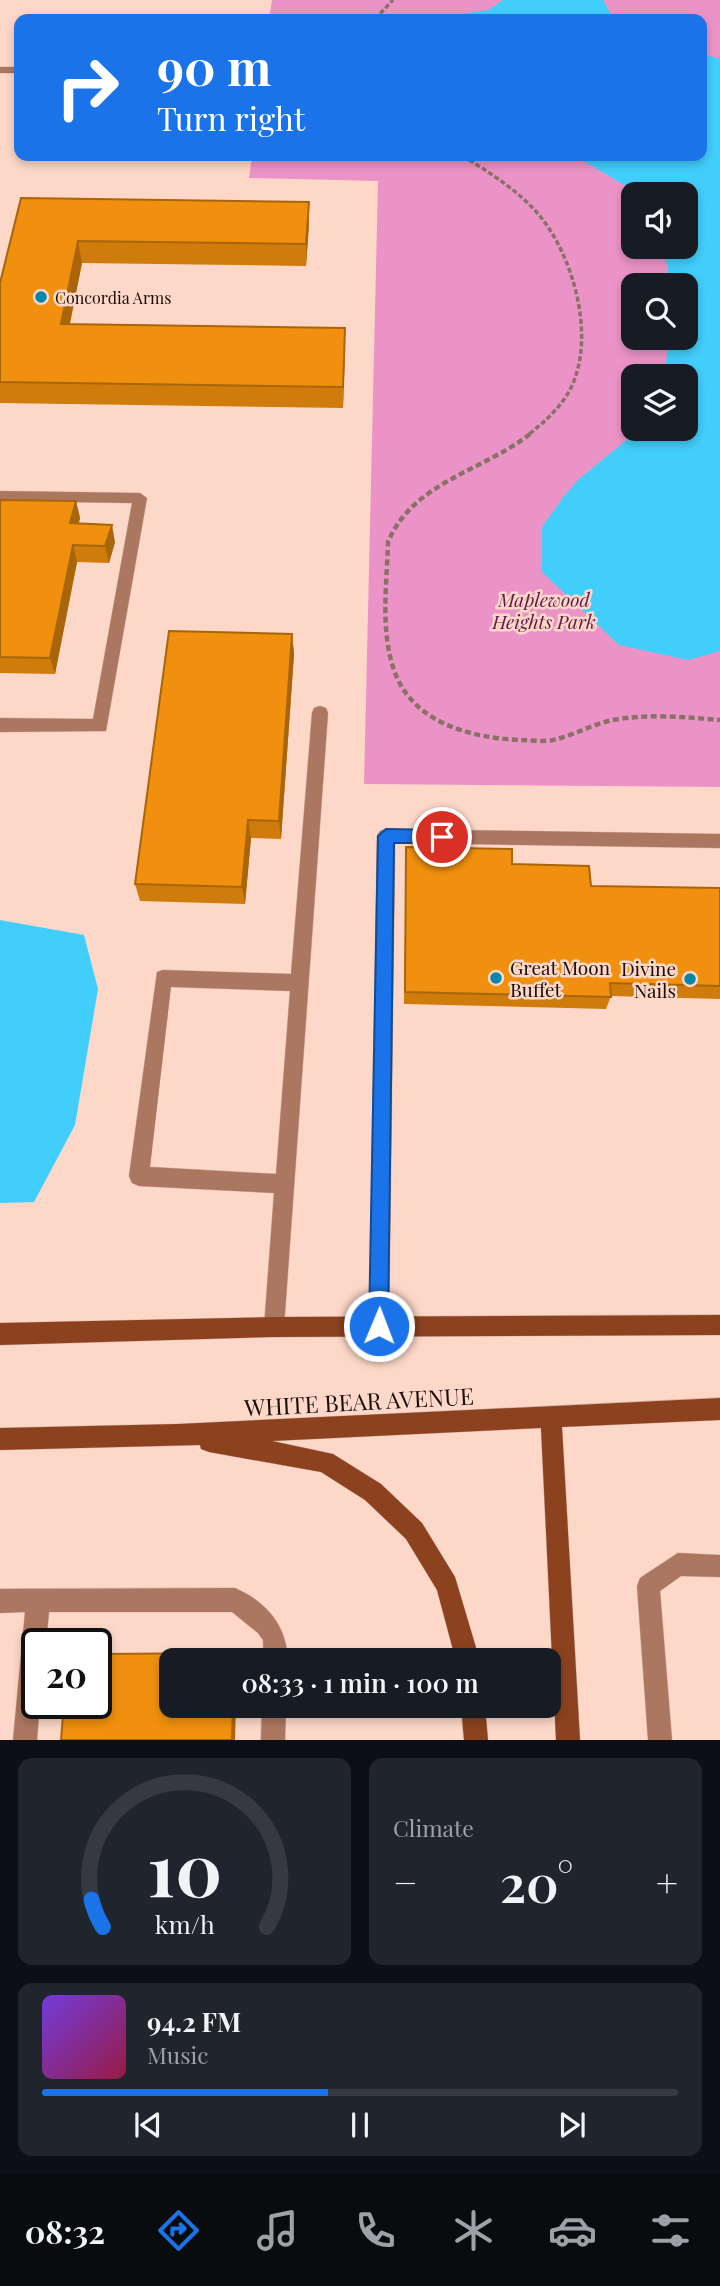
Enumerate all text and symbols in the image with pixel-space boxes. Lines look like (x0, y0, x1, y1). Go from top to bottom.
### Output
text: 90 m (157, 33, 271, 98)
icon: right (42, 42, 133, 133)
text: Turn right (157, 96, 305, 139)
map controls (621, 182, 698, 441)
button: sound (621, 182, 698, 259)
button: search (621, 273, 698, 350)
place label: Concordia Arms (55, 287, 171, 308)
marker: Concordia Arms (33, 289, 49, 305)
button: layers (621, 364, 698, 441)
park label: Maplewood Heights Park (491, 586, 596, 634)
pin (412, 807, 472, 867)
icon: arrive (423, 818, 461, 856)
place label: Great Moon Buffet (510, 954, 611, 1002)
place label: Divine Nails (621, 955, 676, 1003)
marker: Great Moon Buffet (488, 970, 504, 986)
marker: Divine Nails (682, 971, 698, 987)
position arrow (342, 1289, 416, 1363)
street label: WHITE BEAR AVENUE (243, 1380, 474, 1423)
speed limit sign: 20 (21, 1628, 112, 1719)
text: 08:33 · 1 min · 100 m (241, 1665, 479, 1700)
text: Climate (393, 1812, 474, 1843)
text: 10 (147, 1819, 222, 1916)
text: 20° (500, 1847, 574, 1916)
text: − (393, 1856, 418, 1907)
text: + (656, 1856, 678, 1907)
text: km/h (155, 1907, 215, 1940)
text: 94.2 FM (147, 2004, 241, 2039)
text: Music (147, 2039, 208, 2070)
icon: previous (129, 2106, 167, 2144)
icon: pause (341, 2106, 379, 2144)
icon: next (553, 2106, 591, 2144)
icon: directions (154, 2206, 203, 2255)
icon: music (253, 2206, 302, 2255)
icon: phone (351, 2206, 400, 2255)
icon: climate (449, 2206, 498, 2255)
icon: car (548, 2206, 597, 2255)
icon: filters (646, 2206, 695, 2255)
text: 08:32 (25, 2209, 105, 2252)

